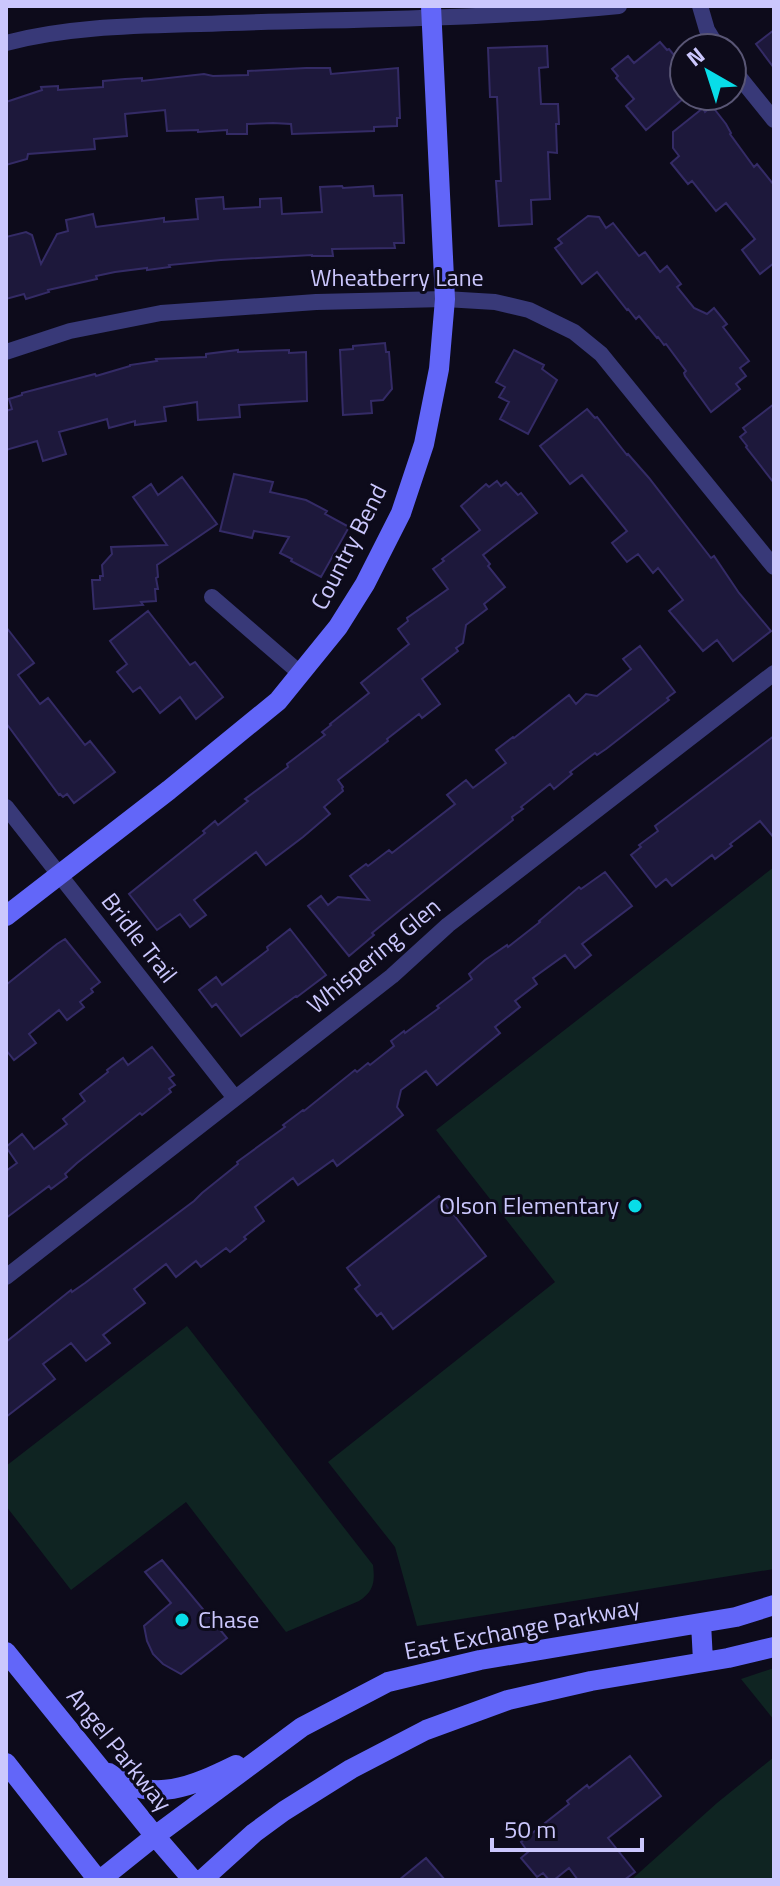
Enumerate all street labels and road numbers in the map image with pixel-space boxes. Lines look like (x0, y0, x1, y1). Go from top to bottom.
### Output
street label: Wheatberry Lane (310, 259, 484, 295)
street label: Country Bend (301, 477, 395, 616)
street label: Bridle Trail (93, 885, 187, 990)
street label: Whispering Glen (299, 888, 448, 1022)
street label: East Exchange Parkway (401, 1587, 643, 1669)
street label: Angel Parkway (59, 1680, 181, 1819)

